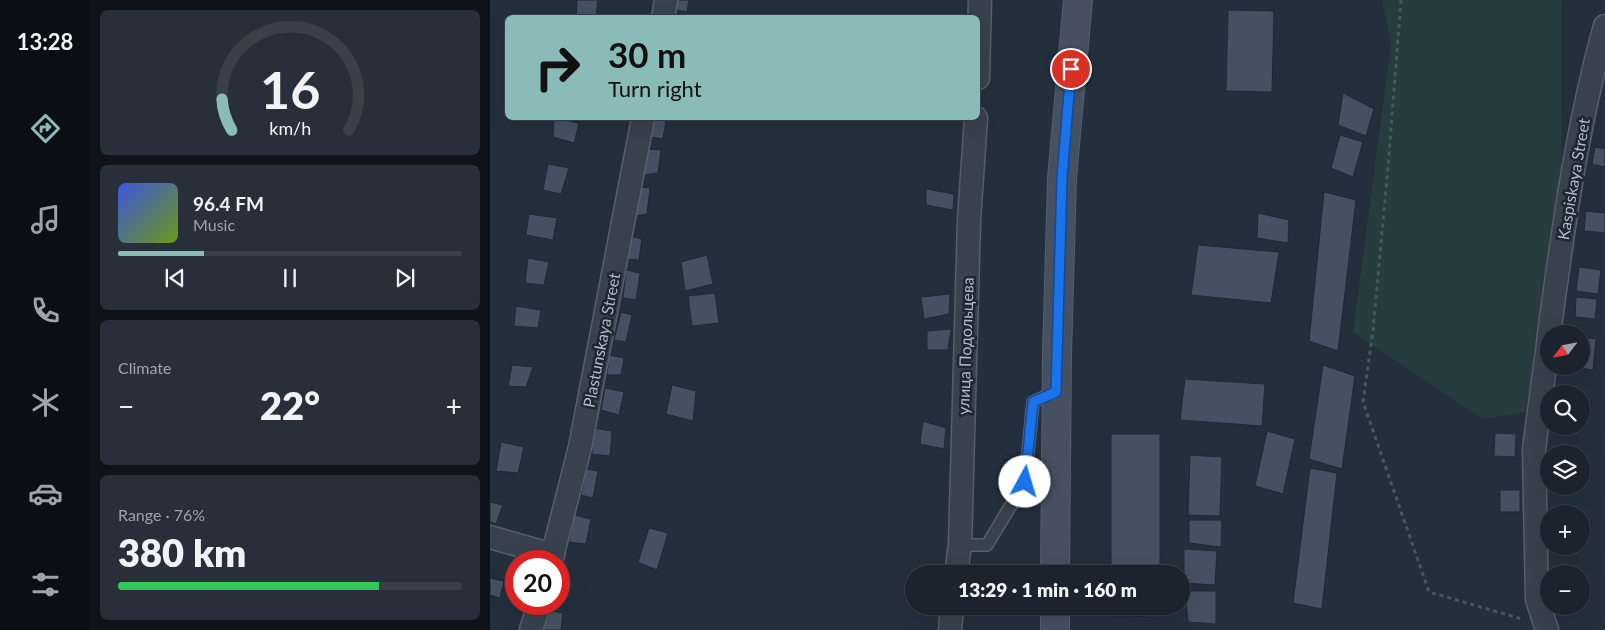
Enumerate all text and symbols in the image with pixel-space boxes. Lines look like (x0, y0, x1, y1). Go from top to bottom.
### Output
text: 13:28 (17, 28, 73, 55)
text: 30 m (608, 33, 686, 75)
icon: right (525, 35, 590, 100)
pin (1050, 48, 1092, 90)
icon: arrive (1057, 55, 1085, 83)
text: 16 (260, 58, 320, 120)
text: Turn right (608, 75, 702, 102)
icon: directions (28, 111, 63, 146)
street label: Kaspiskaya Street (1553, 116, 1593, 241)
text: km/h (269, 117, 311, 139)
text: 96.4 FM (193, 192, 264, 215)
icon: music (28, 202, 63, 237)
text: Music (193, 215, 235, 234)
icon: previous (161, 264, 189, 292)
icon: pause (276, 264, 304, 292)
icon: next (391, 264, 419, 292)
street label: Plastunskaya Street (579, 271, 623, 409)
street label: улица Подольцева (953, 277, 977, 415)
icon: phone (28, 293, 63, 328)
north arrow (1540, 325, 1590, 375)
map controls (1540, 325, 1590, 615)
text: Climate (118, 358, 171, 377)
text: 22° (260, 382, 320, 428)
icon: climate (28, 385, 63, 420)
button: search (1540, 385, 1590, 435)
text: − (118, 389, 134, 423)
text: + (446, 389, 462, 423)
button: layers (1540, 445, 1590, 495)
position arrow (998, 455, 1050, 507)
icon: car (28, 476, 63, 511)
text: Range · 76% (118, 505, 205, 524)
button: + (1540, 505, 1590, 555)
text: 380 km (118, 529, 246, 575)
speed limit sign: 20 (505, 550, 570, 615)
button: − (1540, 565, 1590, 615)
icon: filters (28, 567, 63, 602)
text: 13:29 · 1 min · 160 m (958, 578, 1137, 601)

